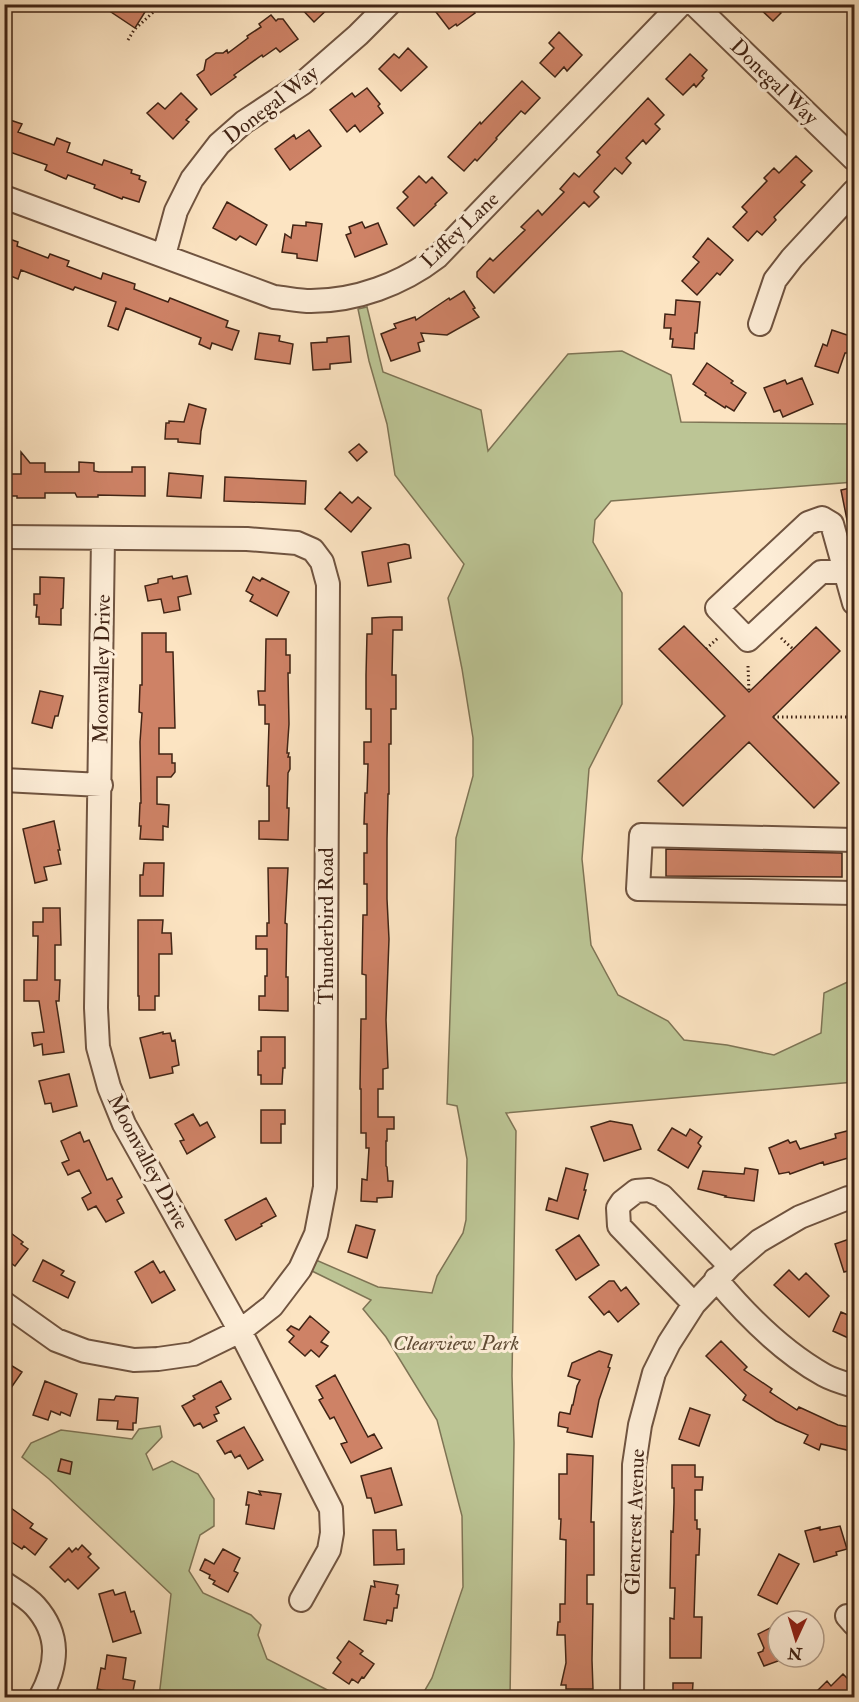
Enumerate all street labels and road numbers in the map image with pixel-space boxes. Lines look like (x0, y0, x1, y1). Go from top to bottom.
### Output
street label: Donegal Way (724, 33, 824, 131)
street label: Donegal Way (218, 59, 324, 150)
street label: Liffey Lane (415, 186, 505, 274)
street label: Moonvalley Drive (87, 594, 117, 744)
street label: Thunderbird Road (313, 847, 340, 1005)
street label: Moonvalley Drive (101, 1090, 195, 1235)
street label: Glencrest Avenue (619, 1448, 651, 1596)

